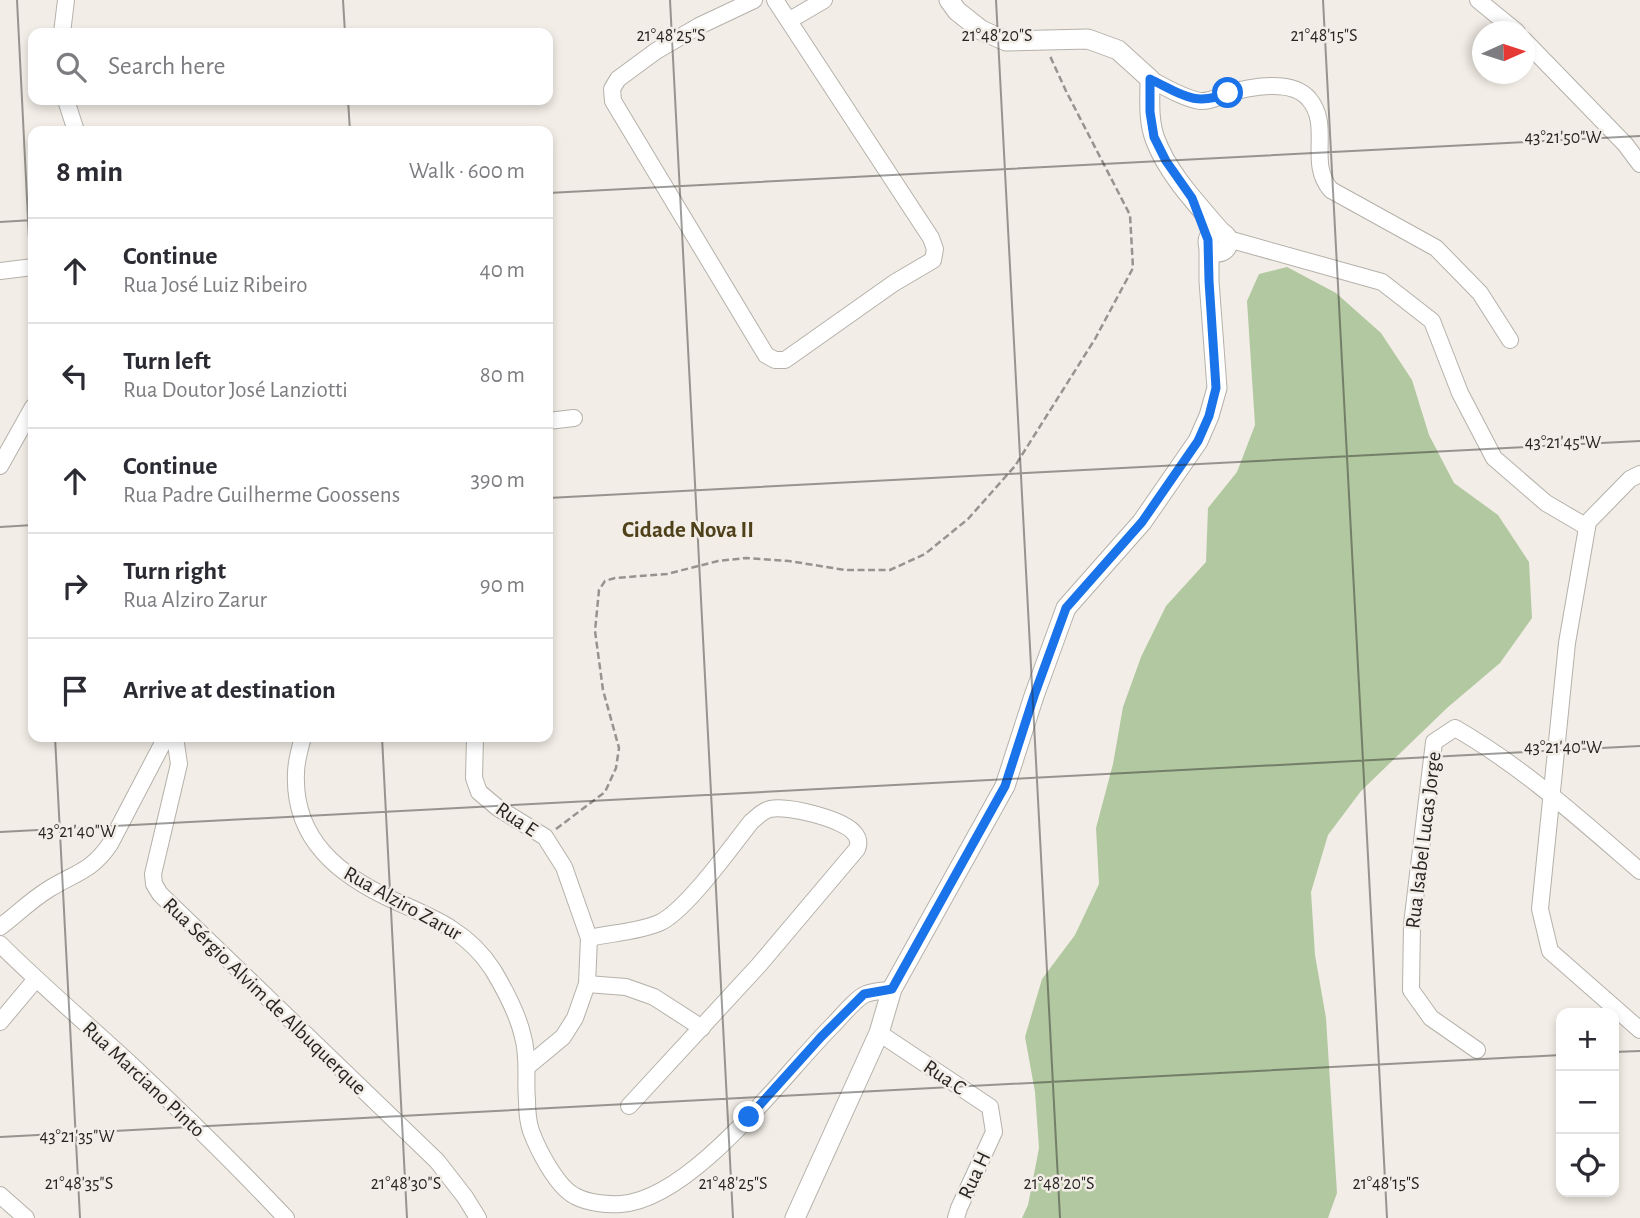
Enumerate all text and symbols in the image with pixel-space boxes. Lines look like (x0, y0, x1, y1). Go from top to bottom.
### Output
north arrow (1472, 21, 1535, 84)
text: 21°48'25"S (636, 27, 706, 45)
text: 21°48'20"S (961, 27, 1033, 45)
text: 21°48'15"S (1290, 27, 1358, 45)
search box (28, 28, 553, 105)
icon: search (52, 48, 90, 86)
text: Search here (108, 53, 226, 79)
route start (1212, 77, 1243, 108)
text: 43°21'50"W (1524, 129, 1602, 147)
text: 8 min (56, 157, 123, 187)
text: Walk · 600 m (409, 160, 525, 183)
text: Continue (123, 243, 218, 269)
icon: ahead (56, 252, 94, 290)
text: 40 m (480, 259, 525, 282)
text: Rua José Luiz Ribeiro (123, 274, 307, 297)
text: Turn left (123, 348, 211, 374)
icon: left (56, 357, 94, 395)
text: 80 m (480, 364, 525, 387)
text: Rua Doutor José Lanziotti (123, 379, 348, 402)
text: 43°21'45"W (1525, 434, 1601, 452)
text: Continue (123, 453, 218, 479)
icon: ahead (56, 462, 94, 500)
text: 390 m (470, 469, 525, 492)
text: Rua Padre Guilherme Goossens (123, 484, 400, 507)
district label: Cidade Nova II (622, 519, 754, 542)
text: Turn right (123, 558, 226, 584)
icon: right (56, 567, 94, 605)
text: 90 m (480, 574, 525, 597)
text: Rua Alziro Zarur (123, 589, 267, 612)
icon: arrive (56, 672, 94, 710)
text: Arrive at destination (123, 677, 336, 703)
text: 43°21'40"W (1524, 739, 1602, 757)
street label: Rua Isabel Lucas Jorge (1402, 750, 1445, 930)
street label: Rua E (492, 798, 541, 841)
text: 43°21'40"W (38, 823, 116, 841)
street label: Rua Alziro Zarur (340, 862, 465, 945)
street label: Rua Sérgio Alvim de Albuquerque (159, 894, 370, 1099)
map controls (1556, 1008, 1619, 1197)
button: + (1556, 1008, 1619, 1071)
street label: Rua Marciano Pinto (79, 1018, 209, 1141)
street label: Rua C (920, 1056, 970, 1099)
button: − (1556, 1071, 1619, 1134)
route end (733, 1101, 764, 1132)
text: 43°21'35"W (39, 1128, 115, 1146)
button: locate (1556, 1134, 1619, 1197)
street label: Rua H (954, 1148, 994, 1202)
text: 21°48'35"S (45, 1175, 113, 1193)
text: 21°48'30"S (371, 1175, 441, 1193)
text: 21°48'25"S (698, 1175, 768, 1193)
text: 21°48'20"S (1023, 1175, 1095, 1193)
text: 21°48'15"S (1352, 1175, 1420, 1193)

